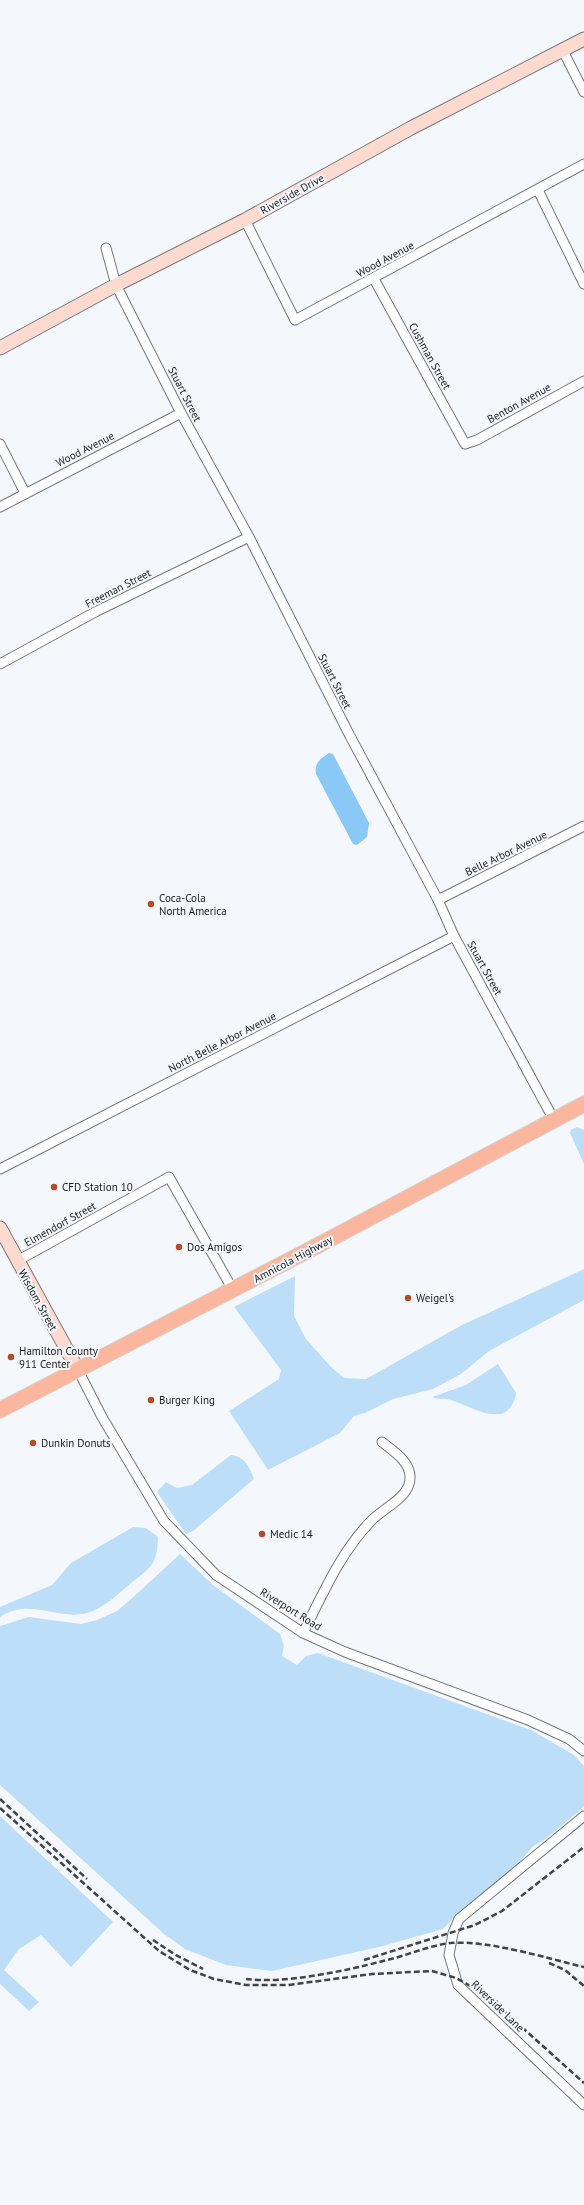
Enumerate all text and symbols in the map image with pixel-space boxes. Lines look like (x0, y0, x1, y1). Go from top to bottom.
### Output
street label: Riverside Drive (258, 171, 327, 217)
street label: Wood Avenue (354, 238, 417, 280)
street label: Cushman Street (406, 320, 454, 392)
street label: Stuart Street (165, 364, 205, 424)
street label: Benton Avenue (485, 380, 554, 426)
street label: Wood Avenue (54, 428, 117, 470)
street label: Freeman Street (83, 565, 153, 611)
street label: Stuart Street (315, 651, 355, 711)
street label: Belle Arbor Avenue (463, 827, 550, 879)
place label: Coca-Cola North America (159, 891, 227, 918)
marker: Coca-Cola North America (146, 899, 156, 909)
street label: Stuart Street (464, 938, 506, 998)
street label: North Belle Arbor Avenue (166, 1008, 279, 1075)
place label: CFD Station 10 (62, 1180, 133, 1194)
marker: CFD Station 10 (49, 1182, 59, 1192)
street label: Elmendorf Street (22, 1198, 98, 1249)
street label: Amnicola Highway (251, 1232, 336, 1286)
place label: Dos Amigos (187, 1240, 242, 1254)
marker: Dos Amigos (174, 1242, 184, 1252)
street label: Wisdom Street (15, 1267, 61, 1334)
place label: Weigel's (416, 1291, 455, 1305)
marker: Weigel's (403, 1293, 413, 1303)
place label: Hamilton County 911 Center (19, 1344, 99, 1371)
marker: Hamilton County 911 Center (6, 1352, 16, 1362)
place label: Burger King (159, 1393, 215, 1407)
marker: Burger King (146, 1395, 156, 1405)
place label: Dunkin Donuts (41, 1436, 111, 1450)
marker: Dunkin Donuts (28, 1438, 38, 1448)
place label: Medic 14 (270, 1527, 313, 1541)
marker: Medic 14 (257, 1529, 267, 1539)
street label: Riverport Road (258, 1585, 324, 1633)
street label: Riverside Lane (468, 1977, 528, 2035)

